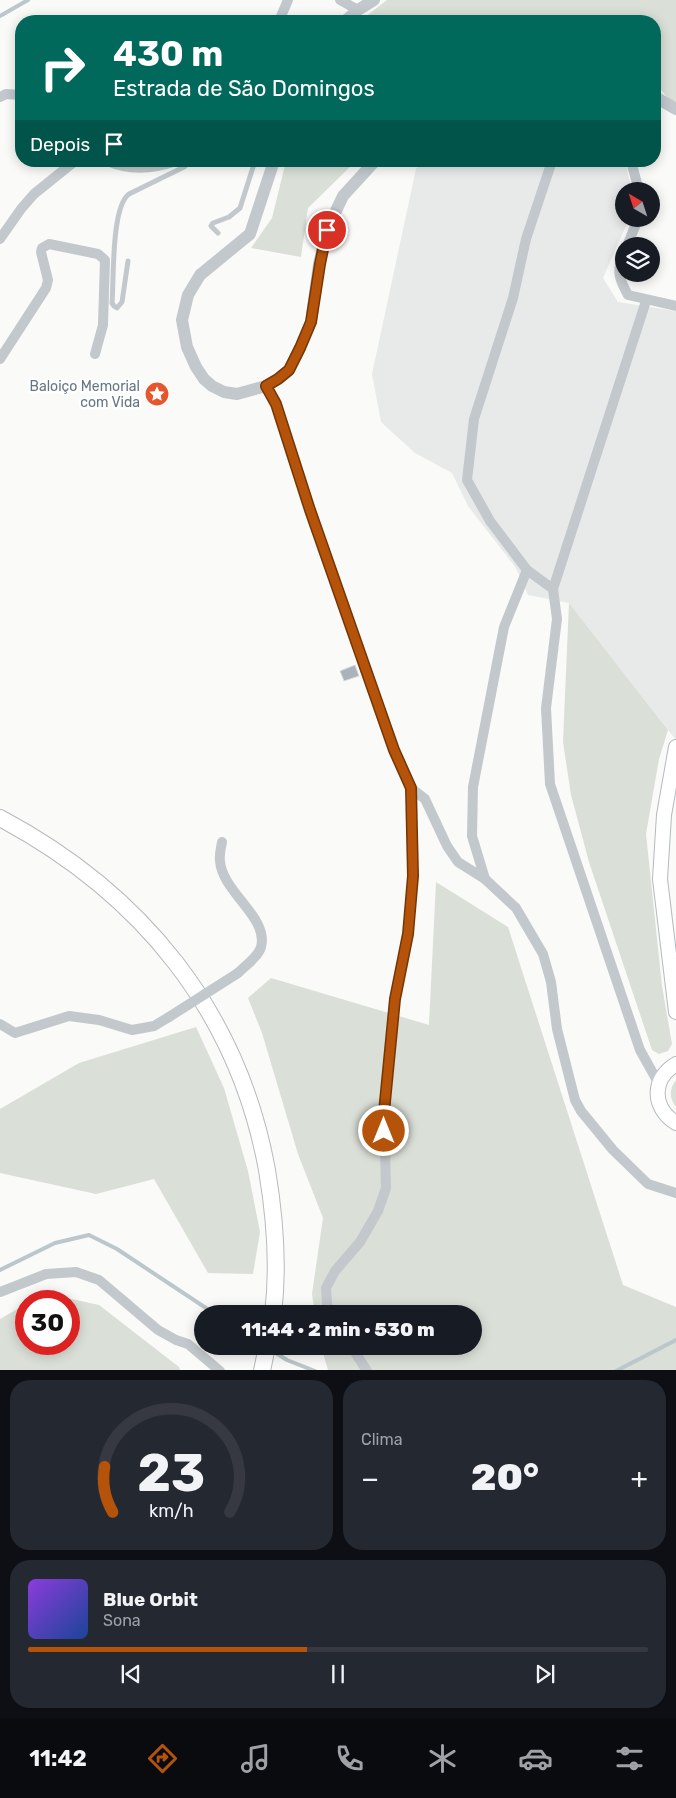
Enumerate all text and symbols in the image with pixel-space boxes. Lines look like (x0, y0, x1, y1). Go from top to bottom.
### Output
text: 430 m (113, 33, 223, 75)
icon: right (30, 35, 95, 100)
text: Estrada de São Domingos (113, 75, 375, 102)
icon: arrive (100, 130, 128, 158)
text: Depois (30, 133, 90, 156)
north arrow (615, 182, 660, 228)
map controls (615, 182, 660, 282)
pin (306, 209, 348, 251)
icon: arrive (313, 216, 341, 244)
button: layers (615, 237, 660, 282)
place label: Baloiço Memorial com Vida (30, 378, 140, 411)
place icon: Baloiço Memorial com Vida (144, 381, 170, 407)
position arrow (357, 1104, 409, 1156)
speed limit sign: 30 (15, 1290, 80, 1355)
text: 11:44 · 2 min · 530 m (241, 1318, 435, 1341)
text: Clima (361, 1430, 402, 1449)
text: 23 (137, 1442, 206, 1504)
text: 20° (471, 1454, 539, 1500)
text: − (361, 1462, 379, 1495)
text: + (631, 1462, 648, 1495)
text: km/h (149, 1500, 194, 1521)
text: Blue Orbit (103, 1588, 198, 1611)
text: Sona (103, 1611, 141, 1630)
icon: previous (117, 1660, 145, 1688)
icon: pause (324, 1660, 352, 1688)
icon: next (531, 1660, 559, 1688)
icon: directions (145, 1741, 180, 1776)
icon: music (238, 1741, 273, 1776)
icon: phone (332, 1741, 367, 1776)
icon: climate (425, 1741, 460, 1776)
icon: car (518, 1741, 553, 1776)
icon: filters (612, 1741, 647, 1776)
text: 11:42 (29, 1745, 87, 1772)

